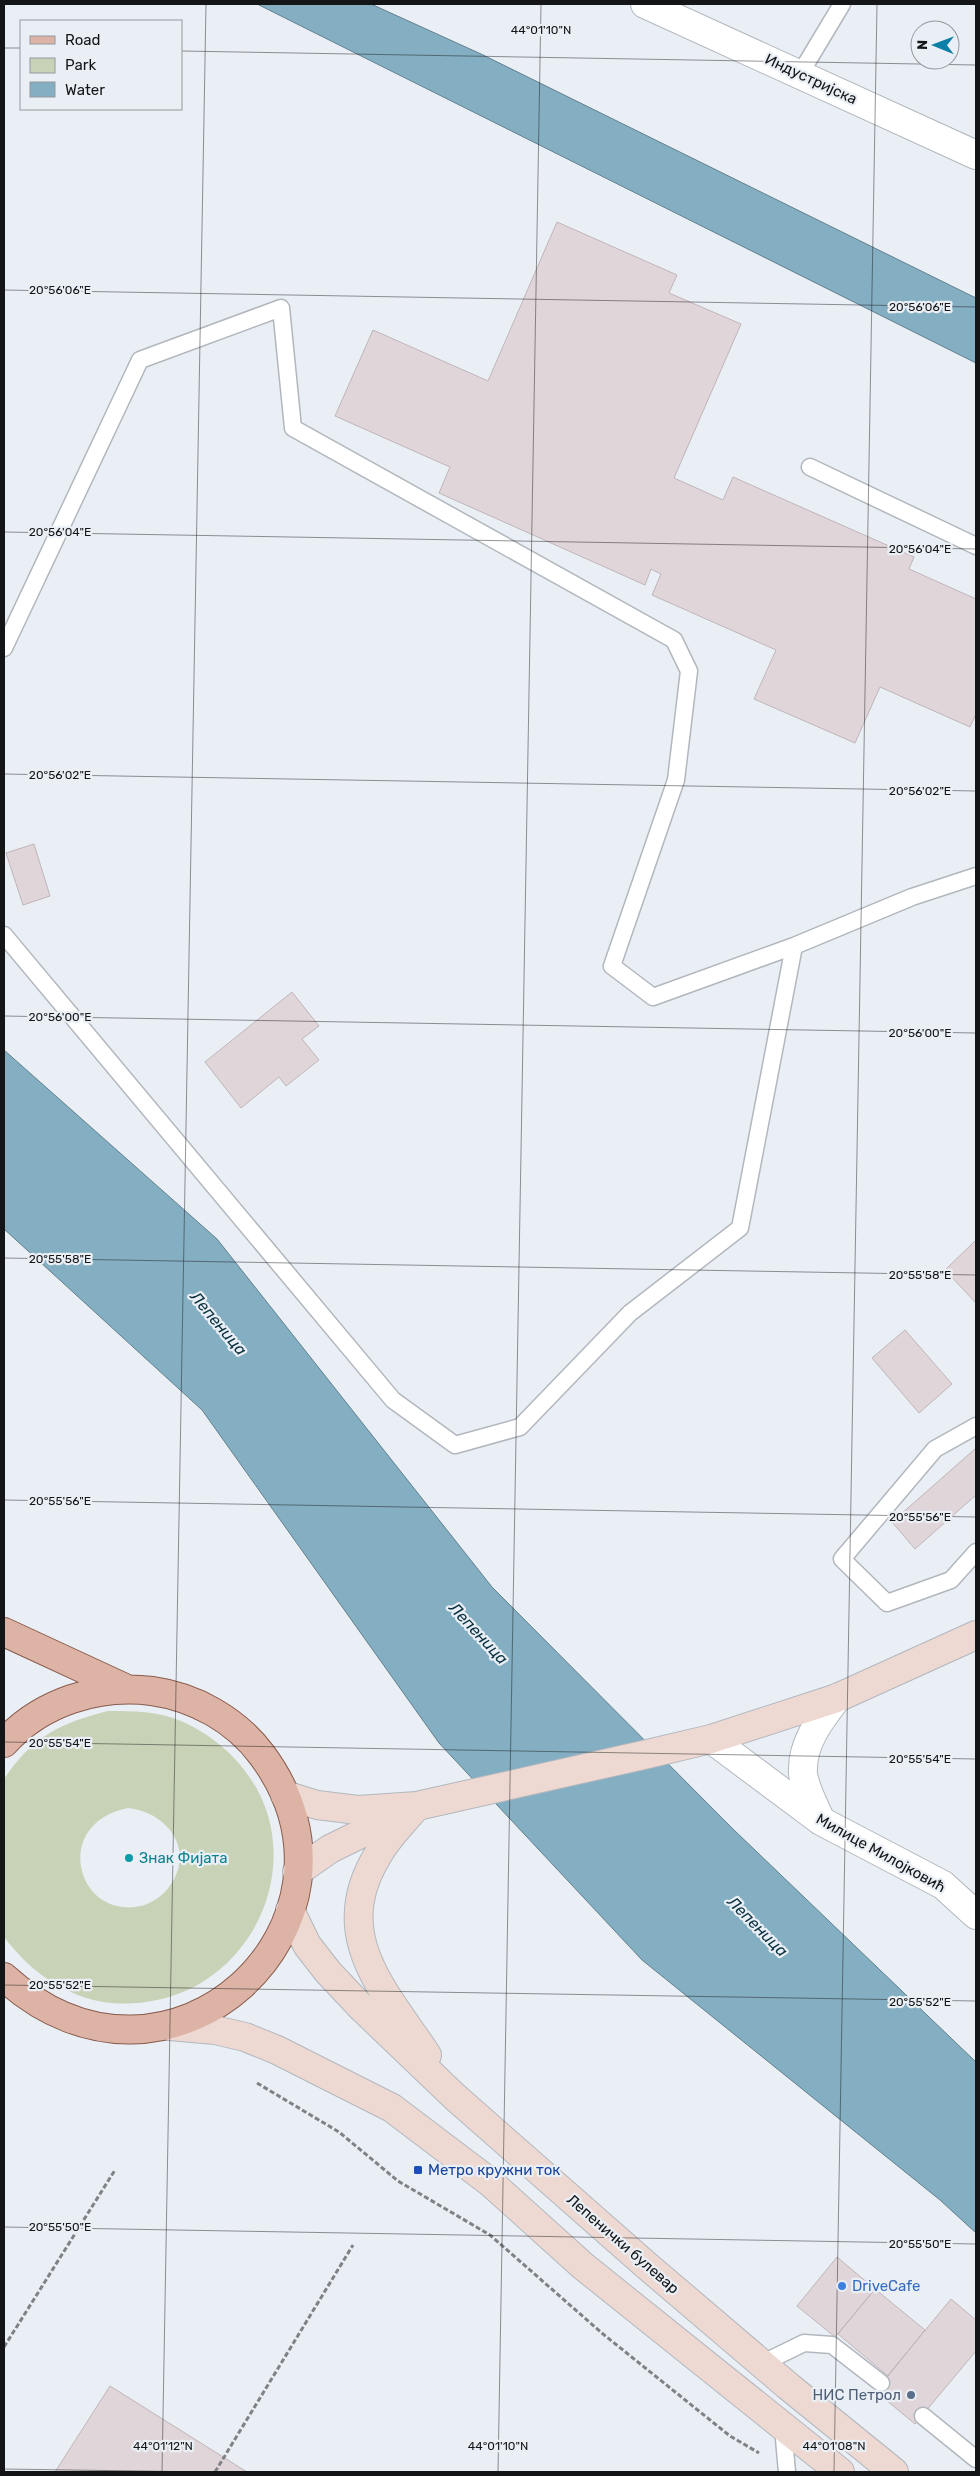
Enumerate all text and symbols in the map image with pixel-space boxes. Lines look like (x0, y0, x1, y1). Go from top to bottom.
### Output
legend (20, 20, 182, 110)
north arrow (910, 20, 960, 70)
text: 44°01'10"N (511, 23, 571, 37)
text: Road (65, 31, 101, 49)
text: N (914, 40, 931, 50)
street label: Индустријска (762, 50, 860, 108)
text: Park (65, 56, 96, 74)
text: Water (65, 81, 105, 99)
text: 20°56'06"E (29, 283, 91, 297)
text: 20°56'06"E (889, 300, 951, 314)
text: 20°56'04"E (29, 525, 91, 539)
text: 20°56'04"E (889, 542, 951, 556)
text: 20°56'02"E (29, 768, 91, 782)
text: 20°56'02"E (889, 784, 951, 798)
text: 20°56'00"E (29, 1010, 91, 1024)
text: 20°56'00"E (889, 1026, 951, 1040)
text: 20°55'58"E (29, 1252, 91, 1266)
text: 20°55'58"E (889, 1268, 951, 1282)
water label: Лепеница (186, 1287, 251, 1359)
text: 20°55'56"E (29, 1494, 91, 1508)
text: 20°55'56"E (889, 1510, 951, 1524)
water label: Лепеница (445, 1598, 512, 1668)
text: 20°55'54"E (29, 1736, 91, 1750)
text: 20°55'54"E (889, 1752, 951, 1766)
street label: Милице Милојковић (813, 1810, 949, 1896)
place label: Знак Фијата (139, 1849, 227, 1867)
marker: Знак Фијата (123, 1852, 135, 1864)
water label: Лепеница (723, 1892, 792, 1960)
text: 20°55'52"E (29, 1978, 91, 1992)
text: 20°55'52"E (889, 1995, 951, 2009)
place label: Метро кружни ток (428, 2161, 560, 2179)
marker: Метро кружни ток (412, 2164, 424, 2176)
street label: Лепенички булевар (563, 2190, 683, 2298)
text: 20°55'50"E (29, 2220, 91, 2234)
text: 20°55'50"E (889, 2237, 951, 2251)
place label: DriveCafe (852, 2277, 920, 2295)
marker: DriveCafe (836, 2280, 848, 2292)
place label: НИС Петрол (813, 2386, 901, 2404)
marker: НИС Петрол (905, 2389, 917, 2401)
text: 44°01'12"N (133, 2439, 193, 2453)
text: 44°01'10"N (468, 2439, 528, 2453)
text: 44°01'08"N (802, 2439, 866, 2453)

